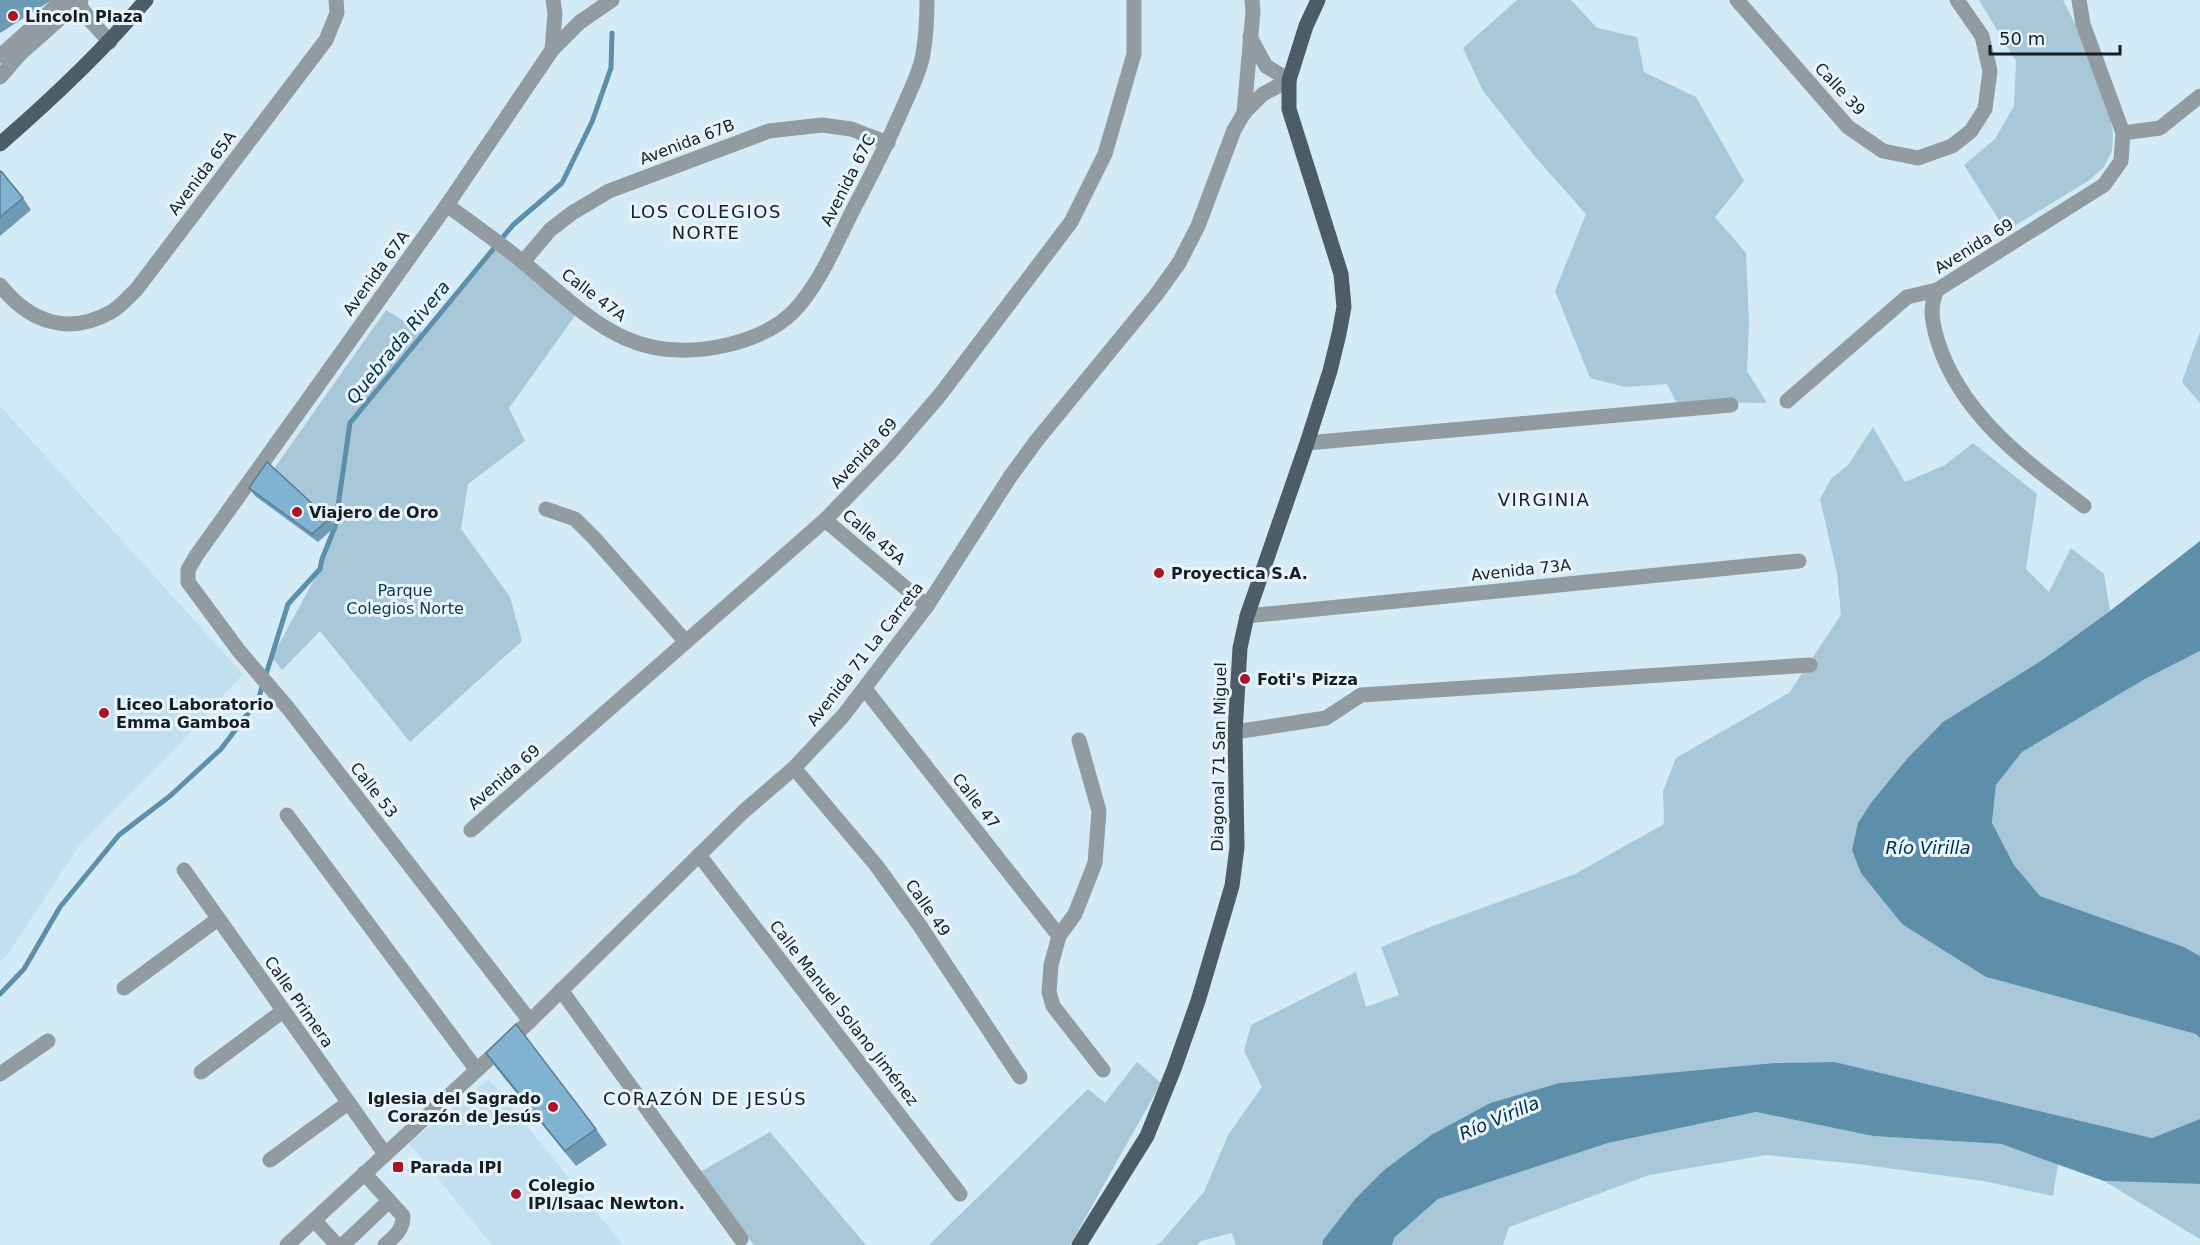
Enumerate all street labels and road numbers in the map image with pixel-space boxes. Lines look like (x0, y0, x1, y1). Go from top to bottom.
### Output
street label: Calle 39 (1811, 59, 1869, 119)
street label: Avenida 67B (637, 115, 737, 169)
street label: Avenida 65A (164, 127, 240, 219)
street label: Avenida 67C (817, 131, 879, 229)
street label: Avenida 69 (1931, 214, 2017, 278)
street label: Avenida 67A (339, 227, 413, 319)
street label: Calle 47A (558, 265, 630, 326)
street label: Avenida 69 (827, 414, 901, 492)
street label: Calle 45A (839, 505, 909, 569)
street label: Avenida 73A (1470, 555, 1572, 585)
street label: Avenida 71 La Carreta (803, 578, 927, 730)
street label: Diagonal 71 San Miguel (1208, 662, 1230, 852)
street label: Avenida 69 (464, 741, 544, 813)
street label: Calle 53 (346, 758, 402, 822)
street label: Calle 47 (948, 769, 1004, 833)
street label: Calle 49 (902, 876, 954, 940)
street label: Calle Manuel Solano Jiménez (766, 916, 922, 1110)
street label: Calle Primera (261, 953, 337, 1051)

